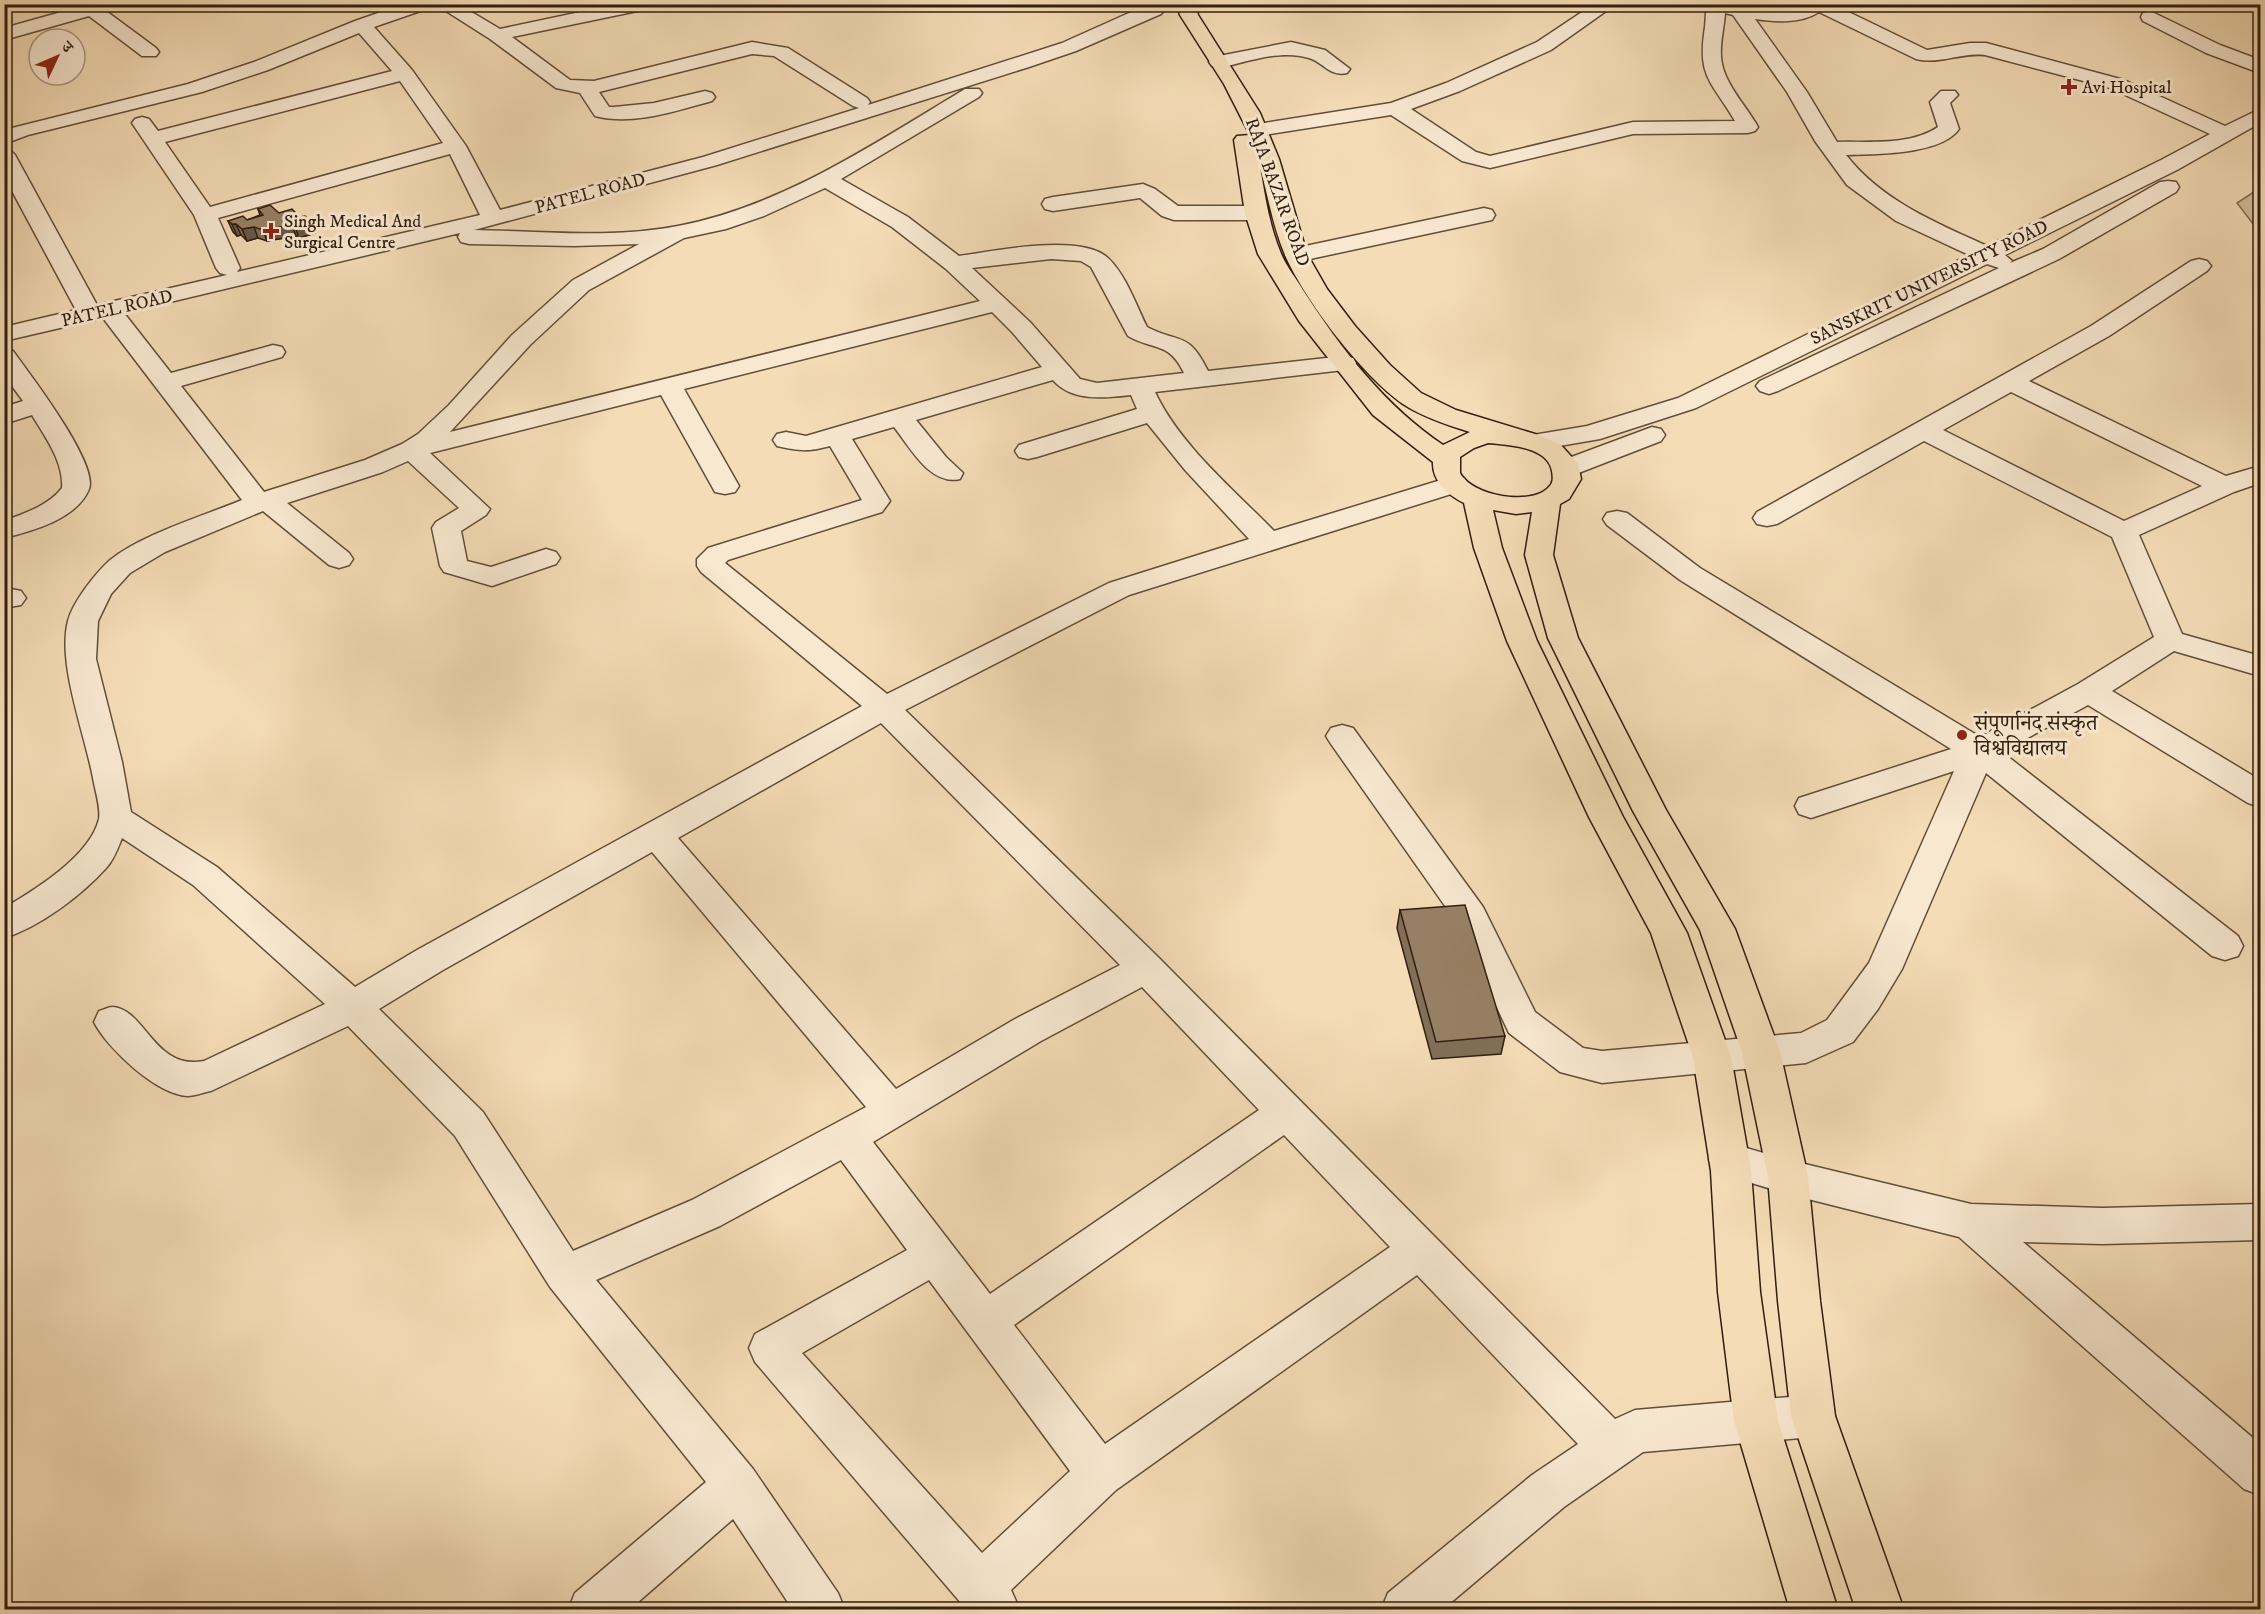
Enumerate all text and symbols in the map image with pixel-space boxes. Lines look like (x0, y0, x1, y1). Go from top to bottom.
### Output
north arrow (27, 27, 87, 87)
text: उ (56, 37, 78, 58)
place label: Avi Hospital (2082, 77, 2172, 99)
marker: Avi Hospital (2060, 78, 2078, 96)
street label: RAJA BAZAR ROAD (1240, 115, 1314, 270)
street label: PATEL ROAD (533, 169, 648, 219)
place label: Singh Medical And Surgical Centre (284, 211, 421, 254)
street label: SANSKRIT UNIVERSITY ROAD (1807, 216, 2052, 350)
marker: Singh Medical And Surgical Centre (262, 222, 280, 240)
street label: PATEL ROAD (59, 285, 175, 332)
place label: संपूर्णानंद संस्कृत विश्वविद्यालय (1973, 710, 2099, 762)
marker: संपूर्णानंद संस्कृत विश्वविद्यालय (1955, 728, 1969, 742)

